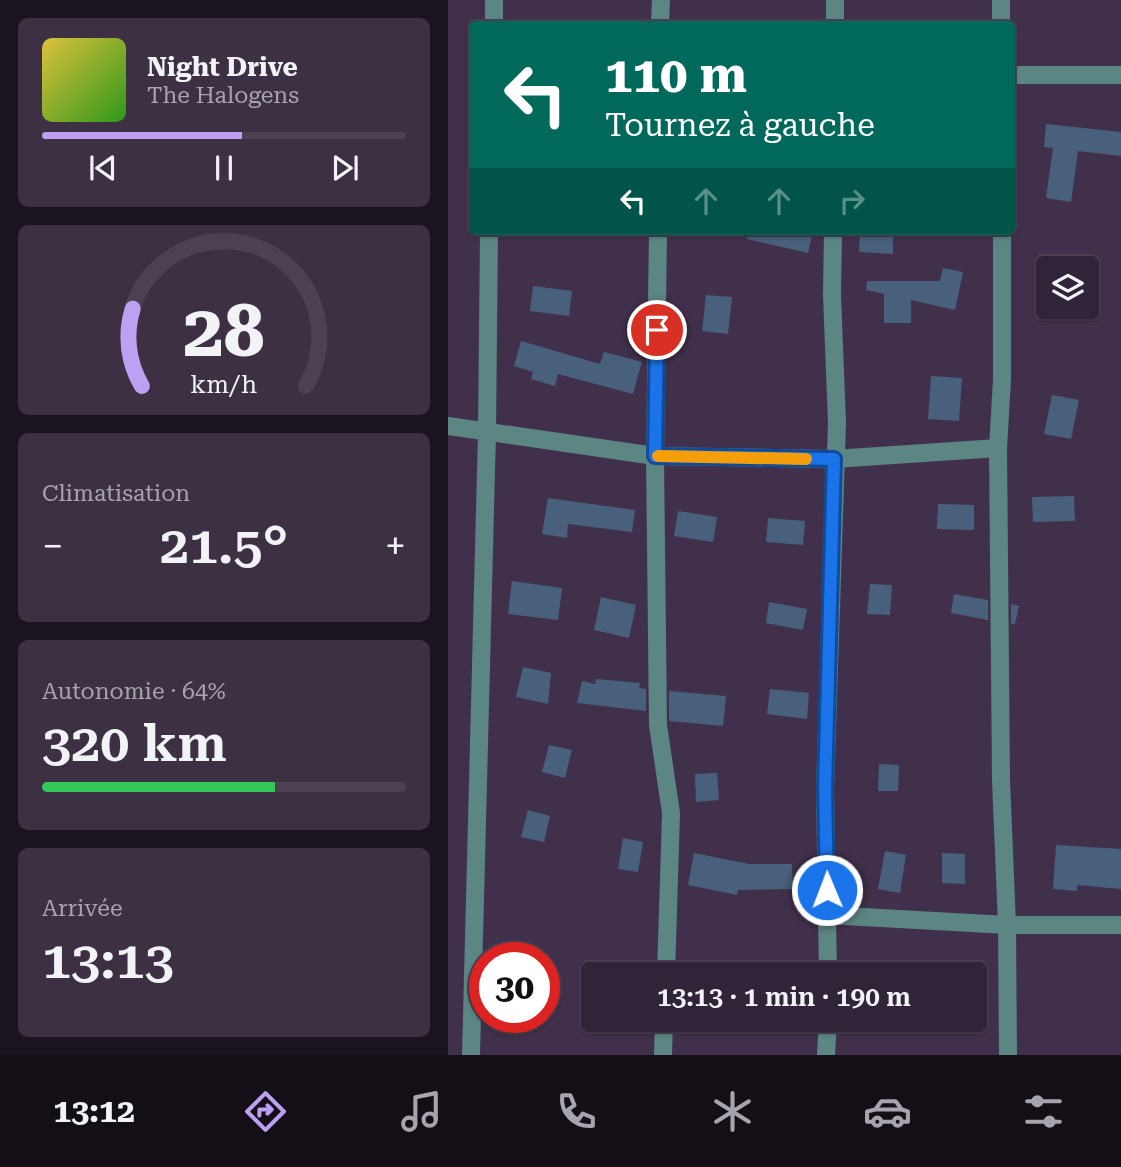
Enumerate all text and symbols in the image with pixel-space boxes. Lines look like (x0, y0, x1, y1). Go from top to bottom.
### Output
text: 110 m (605, 47, 747, 104)
icon: left (490, 49, 581, 140)
text: Night Drive (147, 52, 298, 82)
text: The Halogens (147, 82, 299, 109)
text: Tournez à gauche (605, 106, 875, 144)
icon: previous (84, 149, 122, 187)
icon: pause (205, 149, 243, 187)
icon: next (326, 149, 364, 187)
icon: left (614, 182, 652, 220)
icon: ahead (687, 182, 725, 220)
icon: ahead (760, 182, 798, 220)
icon: right (833, 182, 871, 220)
map controls (1036, 256, 1099, 319)
button: layers (1036, 256, 1099, 319)
text: 28 (183, 290, 265, 375)
pin (627, 300, 687, 360)
icon: arrive (638, 311, 676, 349)
text: km/h (191, 370, 257, 399)
text: Climatisation (42, 480, 190, 507)
text: 21.5° (160, 515, 288, 576)
text: − (42, 524, 63, 568)
text: + (385, 524, 406, 568)
text: Autonomie · 64% (42, 678, 226, 705)
text: 320 km (42, 713, 227, 774)
position arrow (790, 853, 864, 927)
text: Arrivée (42, 895, 123, 922)
text: 13:13 (42, 930, 174, 991)
speed limit sign: 30 (469, 942, 560, 1033)
text: 13:13 · 1 min · 190 m (657, 982, 911, 1012)
icon: directions (241, 1087, 290, 1136)
icon: music (397, 1087, 446, 1136)
icon: phone (552, 1087, 601, 1136)
icon: climate (708, 1087, 757, 1136)
icon: car (863, 1087, 912, 1136)
icon: filters (1019, 1087, 1068, 1136)
text: 13:12 (53, 1092, 135, 1130)

